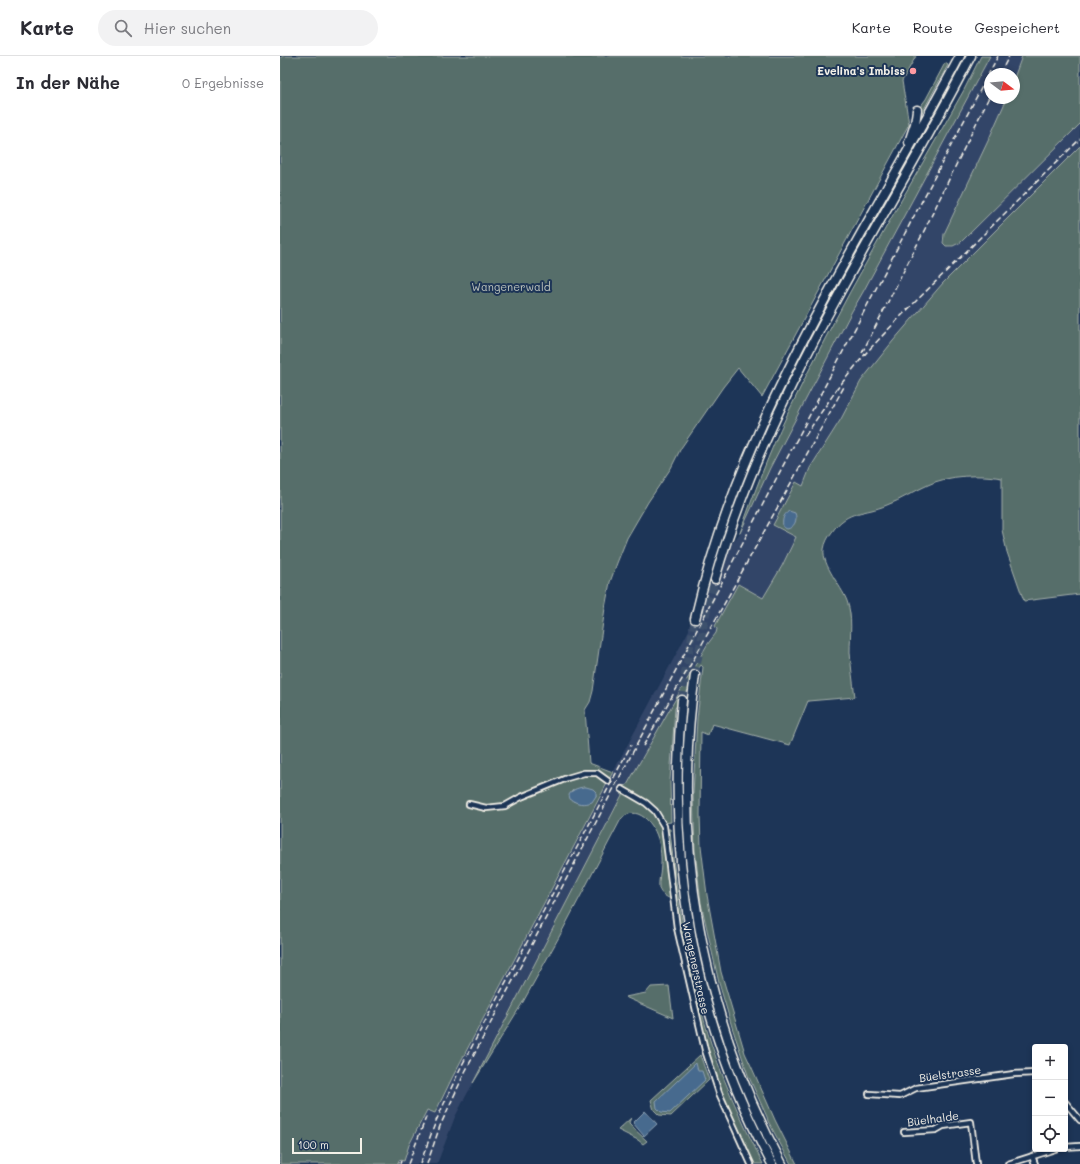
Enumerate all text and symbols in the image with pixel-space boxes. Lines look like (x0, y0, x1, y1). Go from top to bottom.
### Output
search box (98, 10, 378, 46)
text: Karte (20, 15, 74, 40)
icon: search (112, 17, 134, 39)
text: Hier suchen (144, 18, 231, 38)
text: Karte (852, 18, 891, 37)
text: Route (913, 18, 953, 37)
text: Gespeichert (975, 18, 1060, 37)
place label: Evelina's Imbiss (817, 63, 905, 78)
marker: Evelina's Imbiss (908, 66, 918, 76)
north arrow (984, 68, 1020, 104)
text: In der Nähe (16, 71, 120, 93)
text: 0 Ergebnisse (182, 74, 264, 91)
park label: Wangenerwald (471, 279, 551, 294)
street label: Wangenerstrasse (679, 920, 714, 1016)
map controls (1032, 1044, 1068, 1152)
button: + (1032, 1044, 1068, 1080)
street label: Büelstrasse (918, 1062, 982, 1085)
button: − (1032, 1080, 1068, 1116)
street label: Büelhalde (906, 1107, 960, 1130)
button: locate (1032, 1116, 1068, 1152)
scale bar (292, 1136, 362, 1155)
text: 100 m (298, 1137, 329, 1152)

